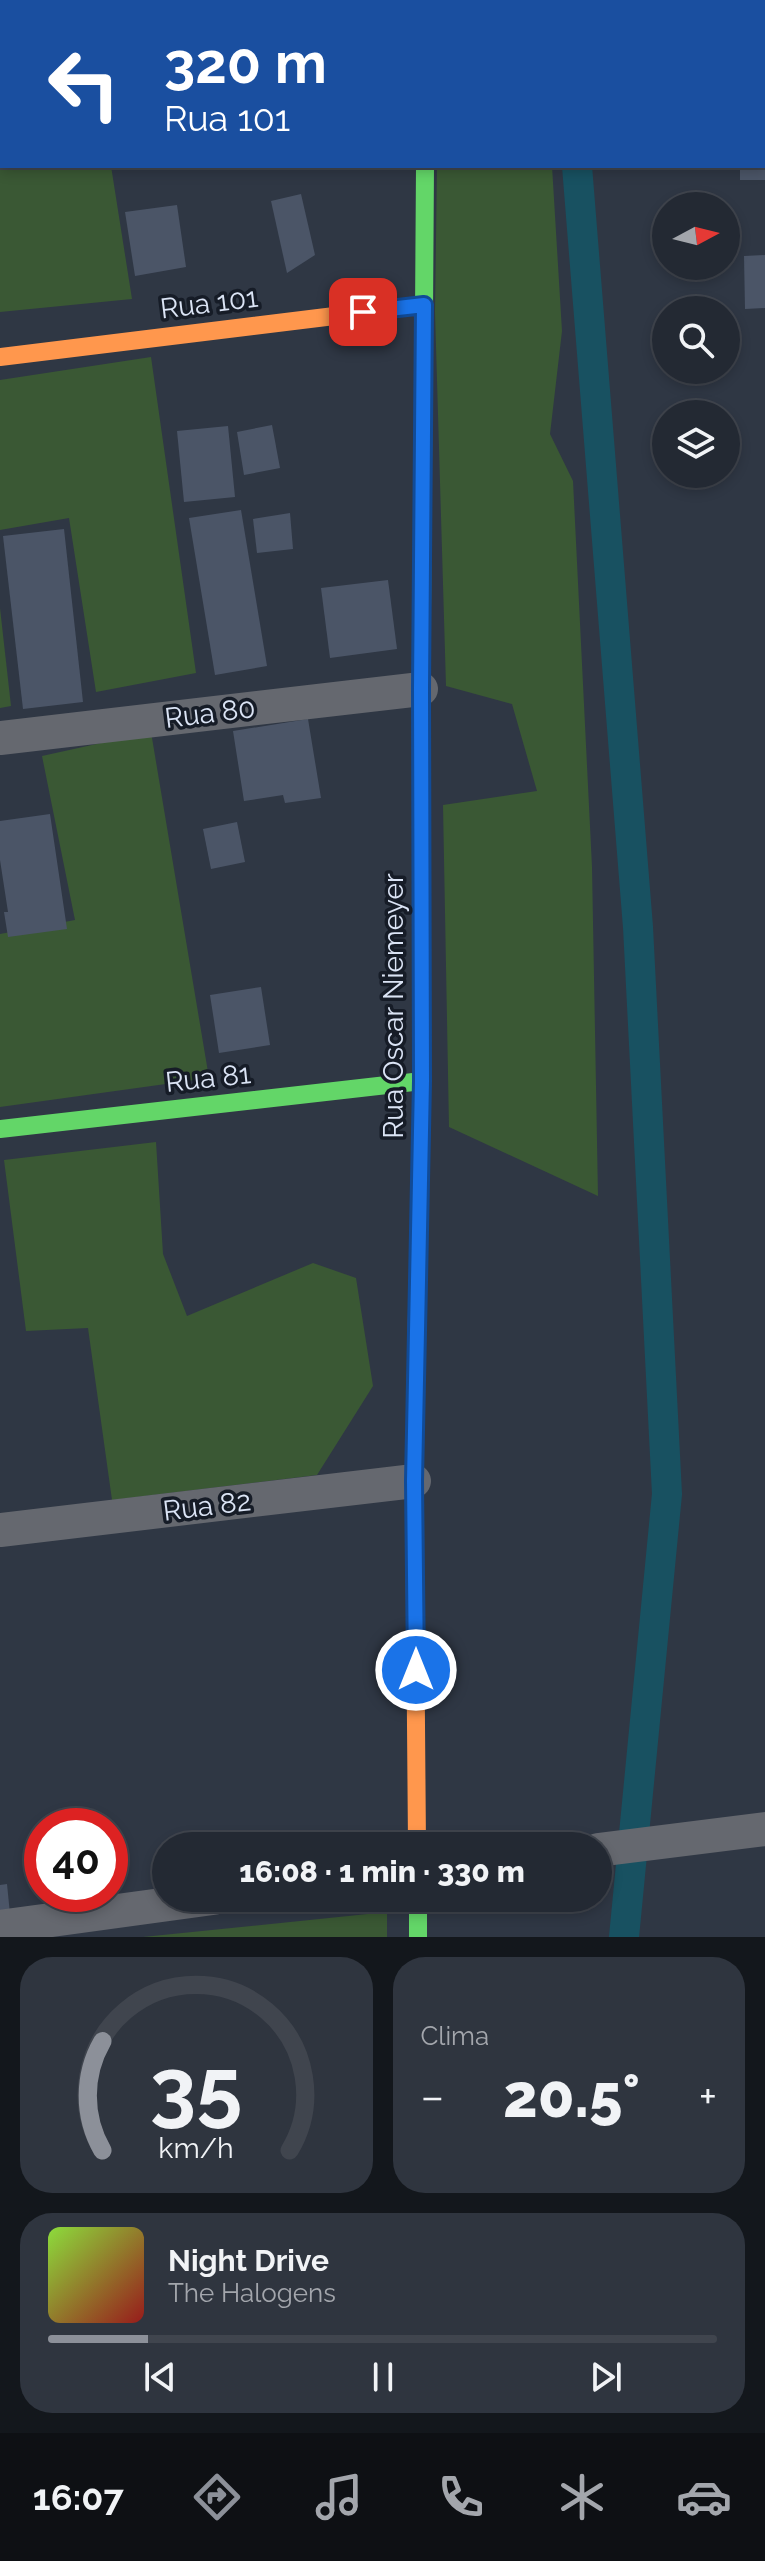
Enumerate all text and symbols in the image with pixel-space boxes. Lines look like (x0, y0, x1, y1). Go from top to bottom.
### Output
text: 320 m (164, 30, 327, 96)
icon: left (32, 32, 136, 136)
text: Rua 101 (164, 97, 290, 139)
north arrow (652, 192, 740, 280)
map controls (652, 192, 740, 488)
pin (329, 278, 397, 346)
street label: Rua 101 (158, 281, 260, 325)
icon: arrive (341, 290, 385, 334)
button: search (652, 296, 740, 384)
button: layers (652, 400, 740, 488)
street label: Rua 80 (163, 691, 257, 735)
street label: Rua Oscar Niemeyer (377, 873, 410, 1139)
street label: Rua 81 (164, 1057, 252, 1099)
street label: Rua 82 (161, 1484, 253, 1528)
position arrow (374, 1628, 458, 1712)
speed limit sign: 40 (24, 1808, 128, 1912)
text: 16:08 · 1 min · 330 m (239, 1854, 525, 1889)
text: Clima (421, 2021, 489, 2051)
text: 35 (150, 2039, 243, 2136)
text: 20.5° (503, 2061, 640, 2131)
text: − (421, 2071, 444, 2122)
text: + (699, 2071, 717, 2122)
text: km/h (159, 2131, 234, 2165)
text: Night Drive (168, 2243, 329, 2278)
text: The Halogens (168, 2278, 336, 2308)
icon: previous (138, 2355, 182, 2399)
icon: pause (361, 2355, 405, 2399)
icon: next (584, 2355, 628, 2399)
icon: directions (189, 2469, 245, 2525)
icon: music (311, 2469, 367, 2525)
icon: phone (433, 2469, 489, 2525)
icon: climate (554, 2469, 610, 2525)
icon: car (676, 2469, 732, 2525)
text: 16:07 (33, 2476, 124, 2518)

